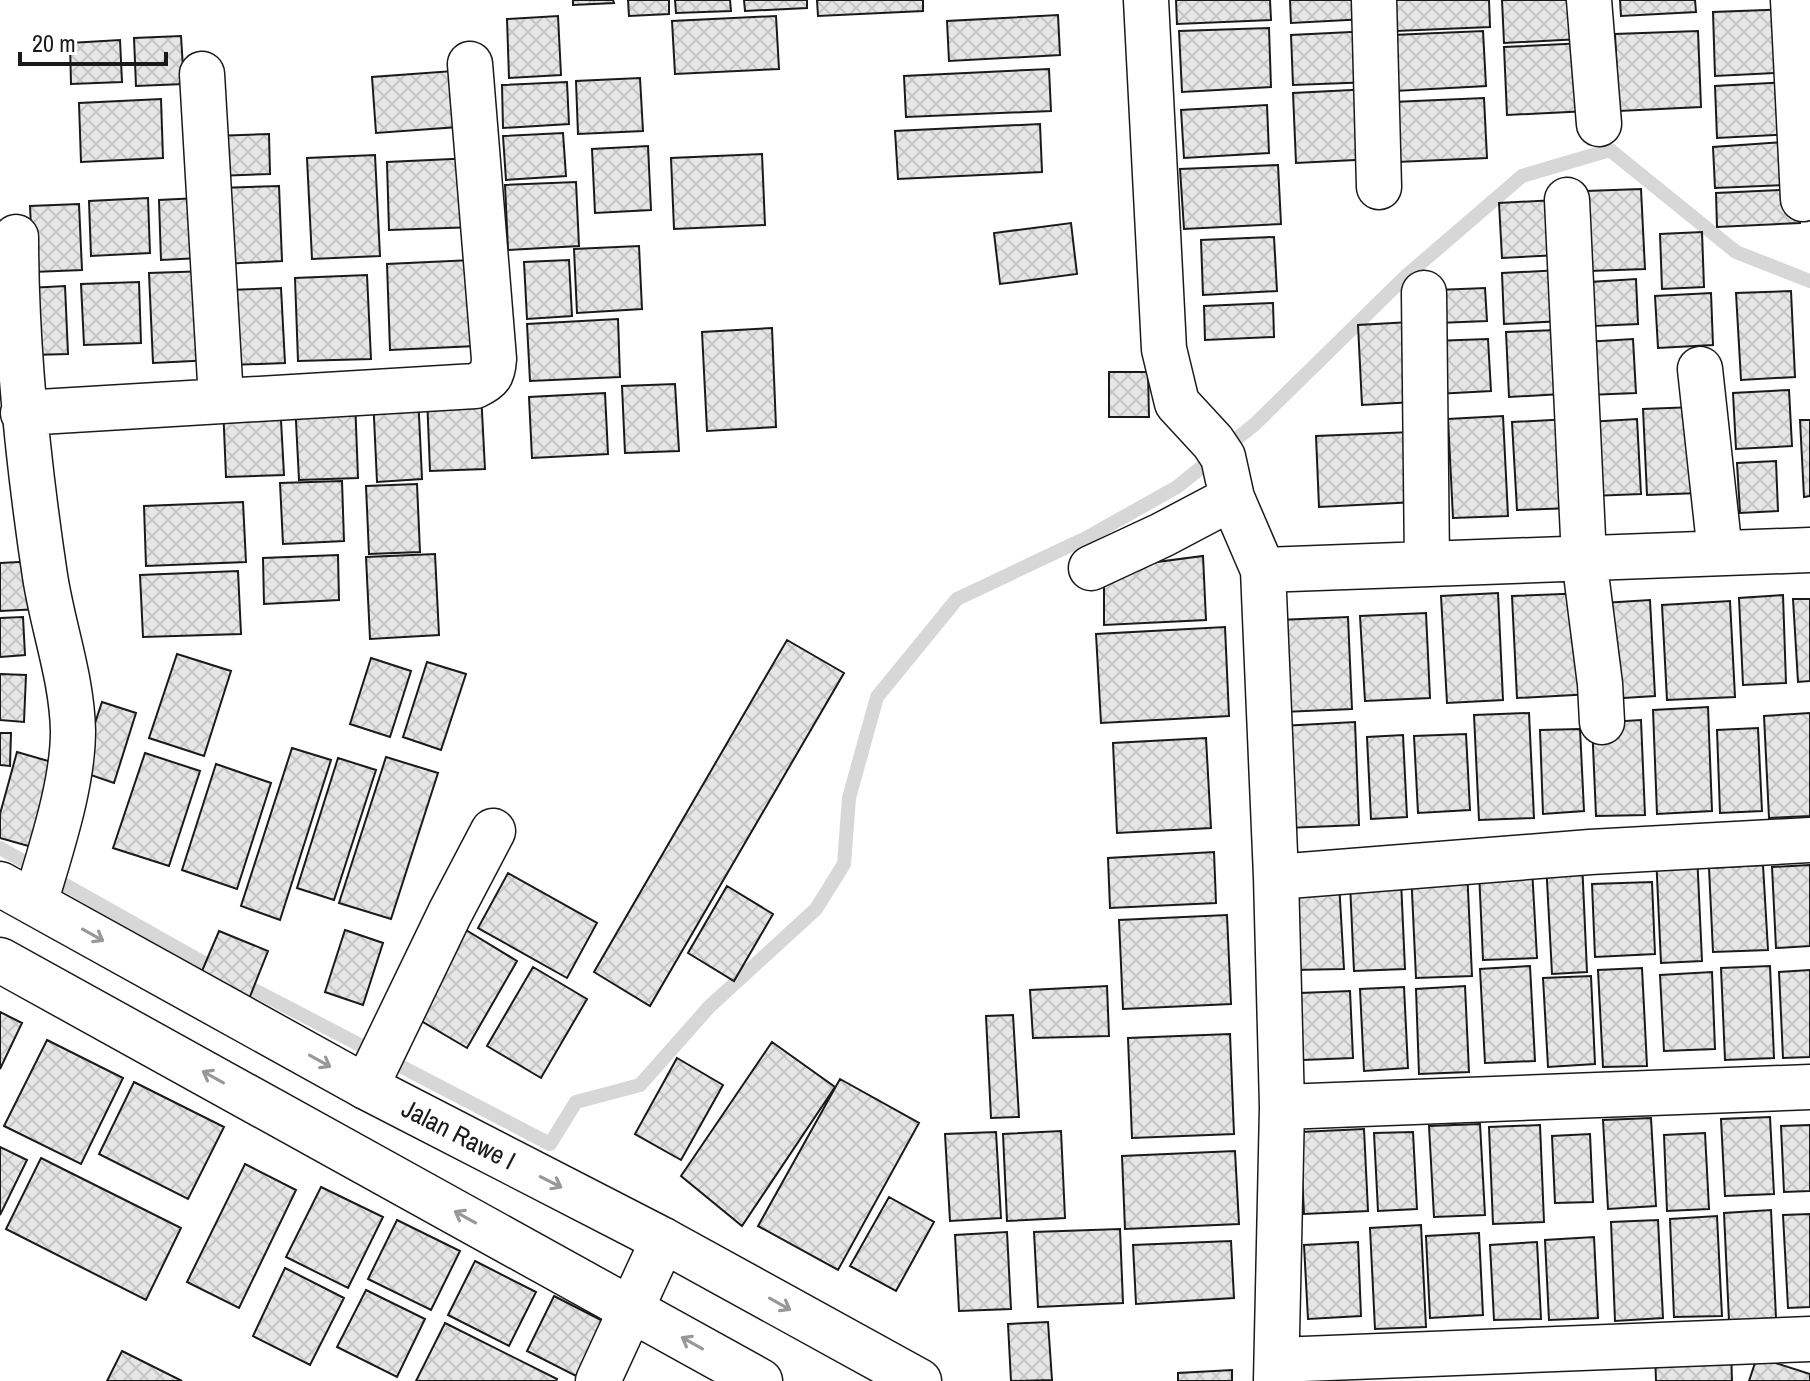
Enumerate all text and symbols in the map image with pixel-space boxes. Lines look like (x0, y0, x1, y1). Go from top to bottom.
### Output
scale bar (20, 16, 166, 66)
text: 20 m (32, 27, 76, 59)
one-way arrow (81, 928, 104, 944)
one-way arrow (308, 1053, 331, 1069)
one-way arrow (201, 1069, 225, 1085)
street label: Jalan Rawe I (396, 1090, 522, 1178)
one-way arrow (538, 1174, 562, 1190)
one-way arrow (454, 1208, 477, 1224)
one-way arrow (768, 1297, 791, 1313)
one-way arrow (681, 1335, 704, 1351)

